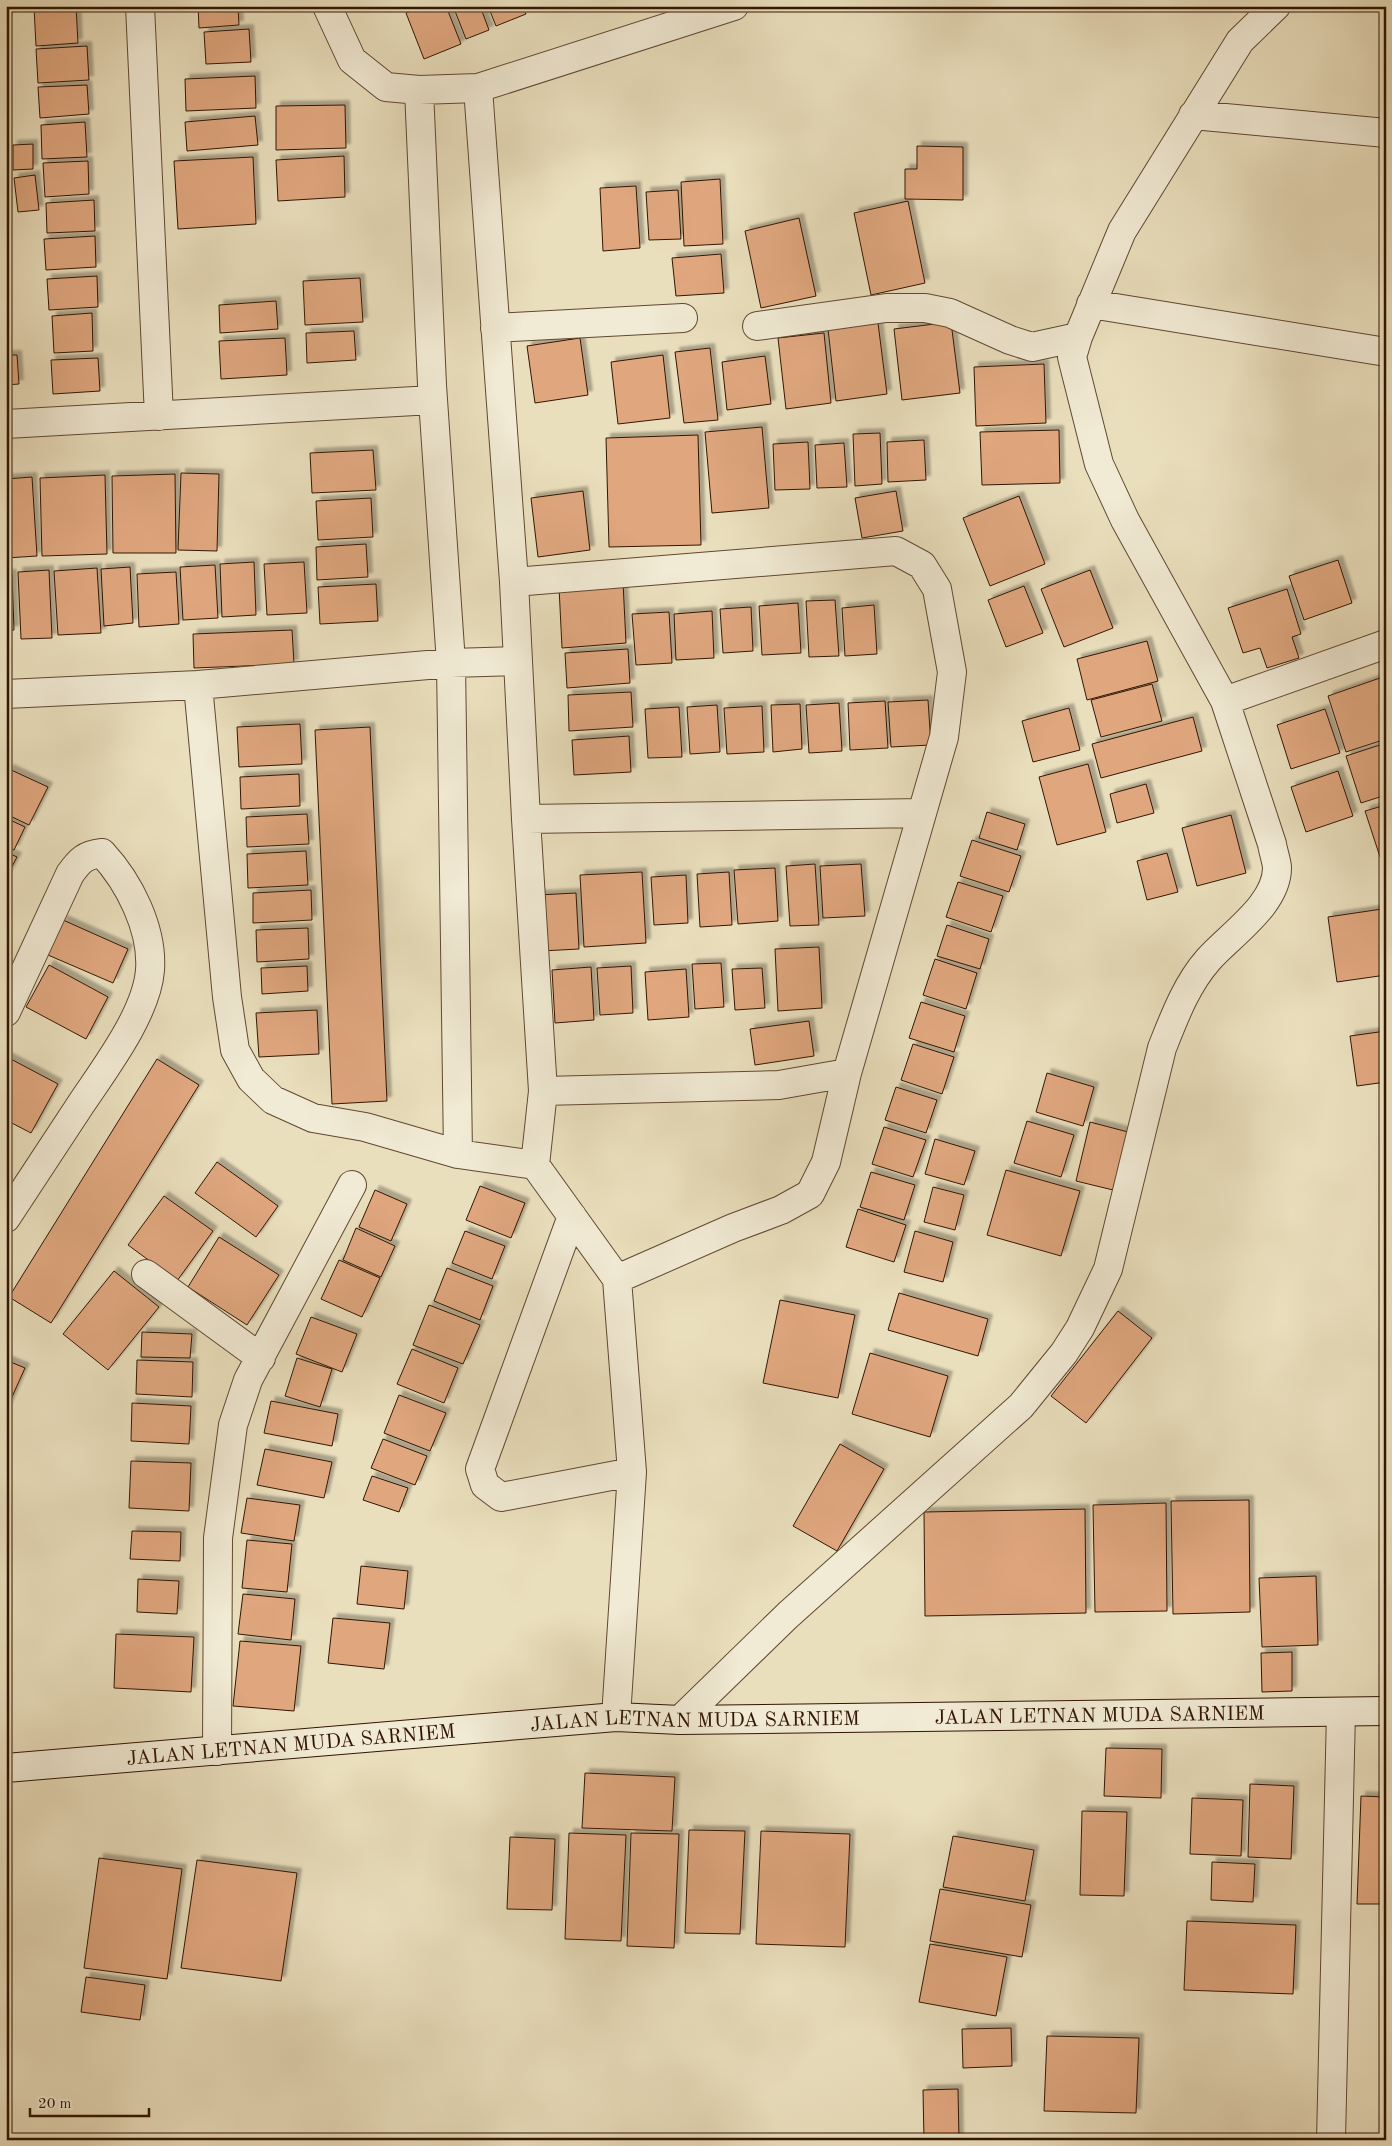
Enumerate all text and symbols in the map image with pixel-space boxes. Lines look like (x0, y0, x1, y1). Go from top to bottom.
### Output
street label: JALAN LETNAN MUDA SARNIEM (935, 1705, 1265, 1729)
street label: JALAN LETNAN MUDA SARNIEM (529, 1709, 860, 1736)
street label: JALAN LETNAN MUDA SARNIEM (126, 1722, 456, 1770)
scale bar (30, 2086, 149, 2118)
text: 20 m (38, 2097, 72, 2112)

